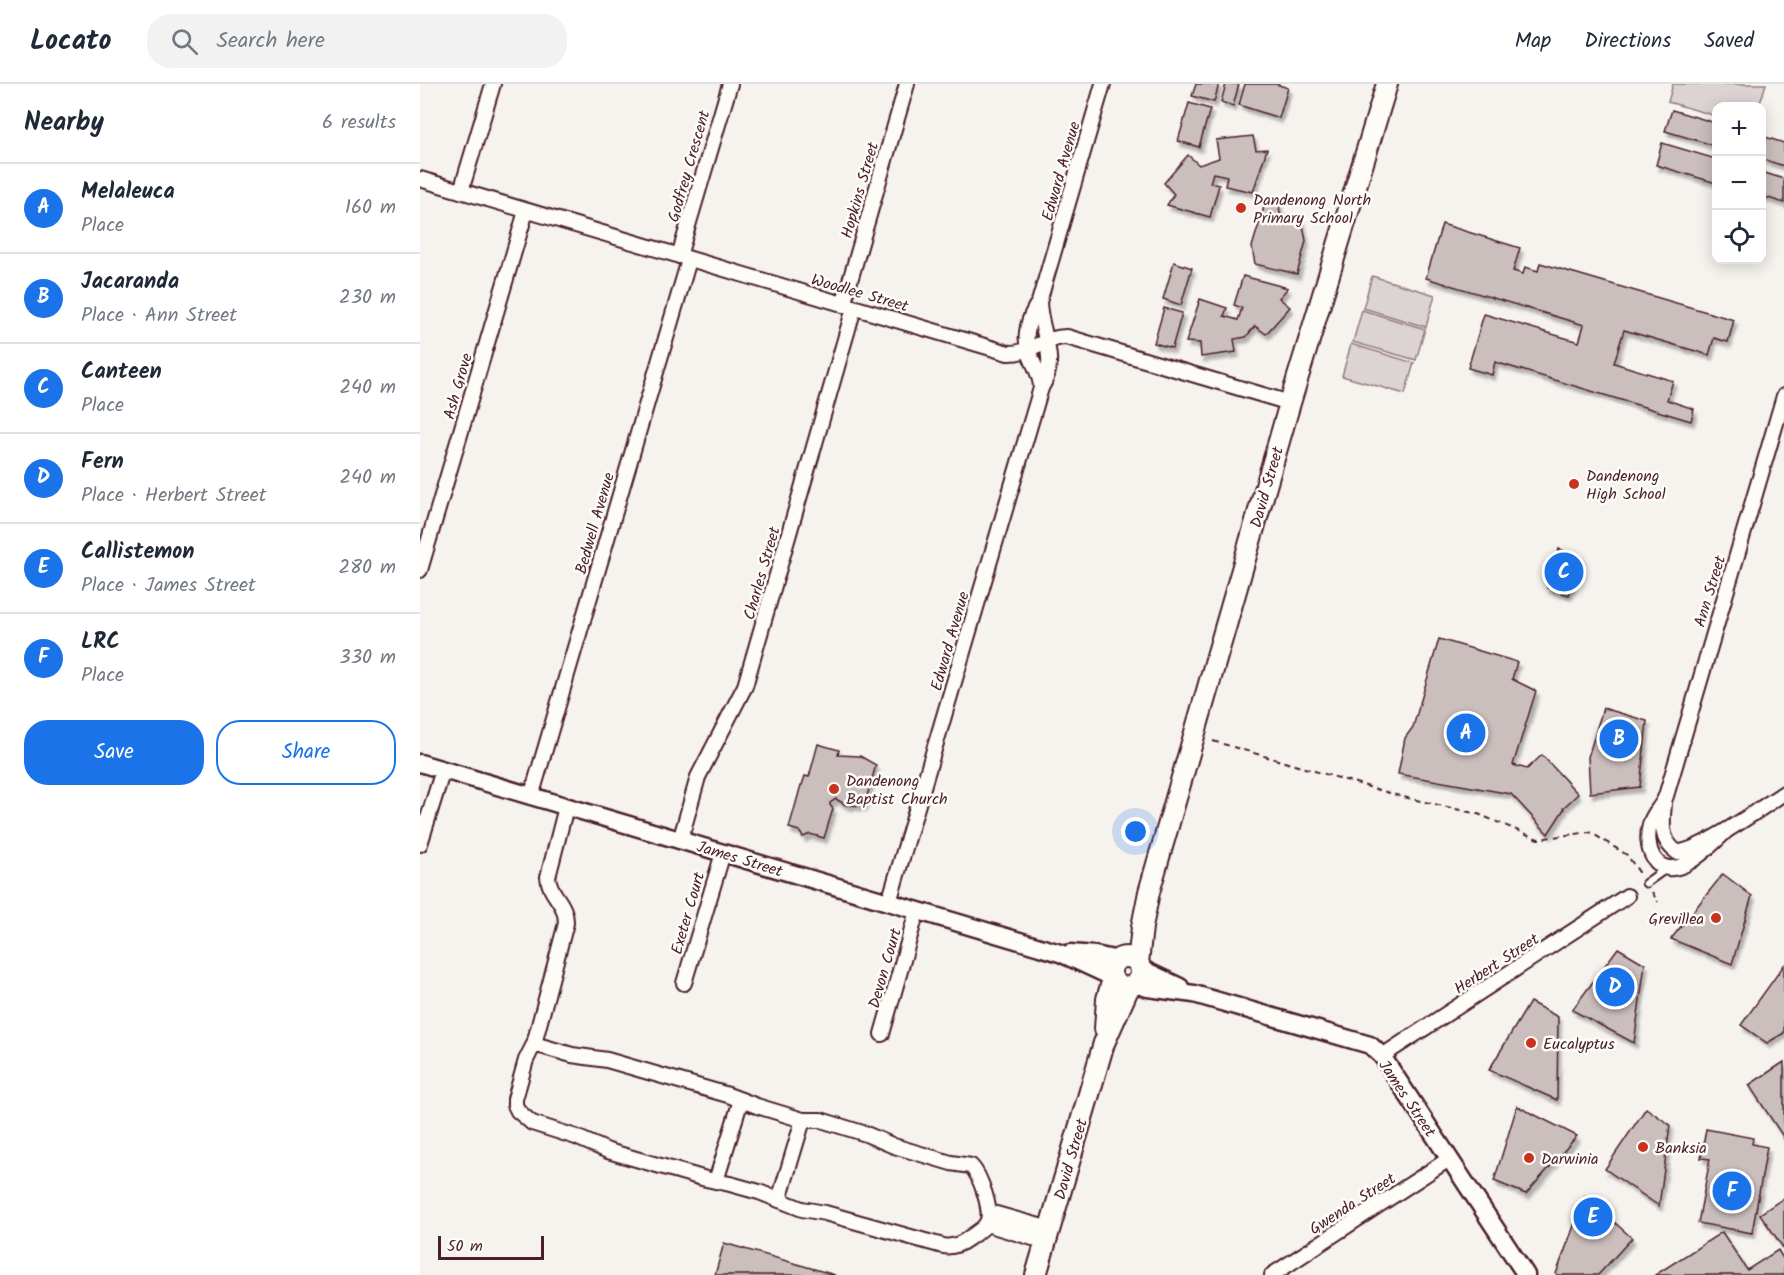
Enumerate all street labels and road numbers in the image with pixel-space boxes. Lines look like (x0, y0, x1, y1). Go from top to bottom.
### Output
street label: Godfrey Crescent (662, 107, 718, 225)
street label: Edward Avenue (1035, 119, 1088, 224)
street label: Hopkins Street (835, 138, 886, 242)
street label: Woodlee Street (808, 268, 912, 320)
street label: Ash Grove (437, 350, 480, 422)
street label: David Street (1244, 443, 1291, 531)
street label: Bedwell Avenue (569, 470, 622, 577)
street label: Charles Street (737, 523, 788, 623)
street label: Ann Street (1688, 552, 1733, 630)
street label: Edward Avenue (924, 589, 977, 694)
street label: James Street (693, 835, 786, 885)
street label: Exeter Court (665, 869, 712, 957)
street label: Devon Court (862, 925, 909, 1012)
street label: Herbert Street (1449, 927, 1545, 1001)
street label: James Street (1372, 1055, 1442, 1143)
street label: David Street (1048, 1115, 1095, 1203)
street label: Gwenda Street (1305, 1166, 1402, 1242)

